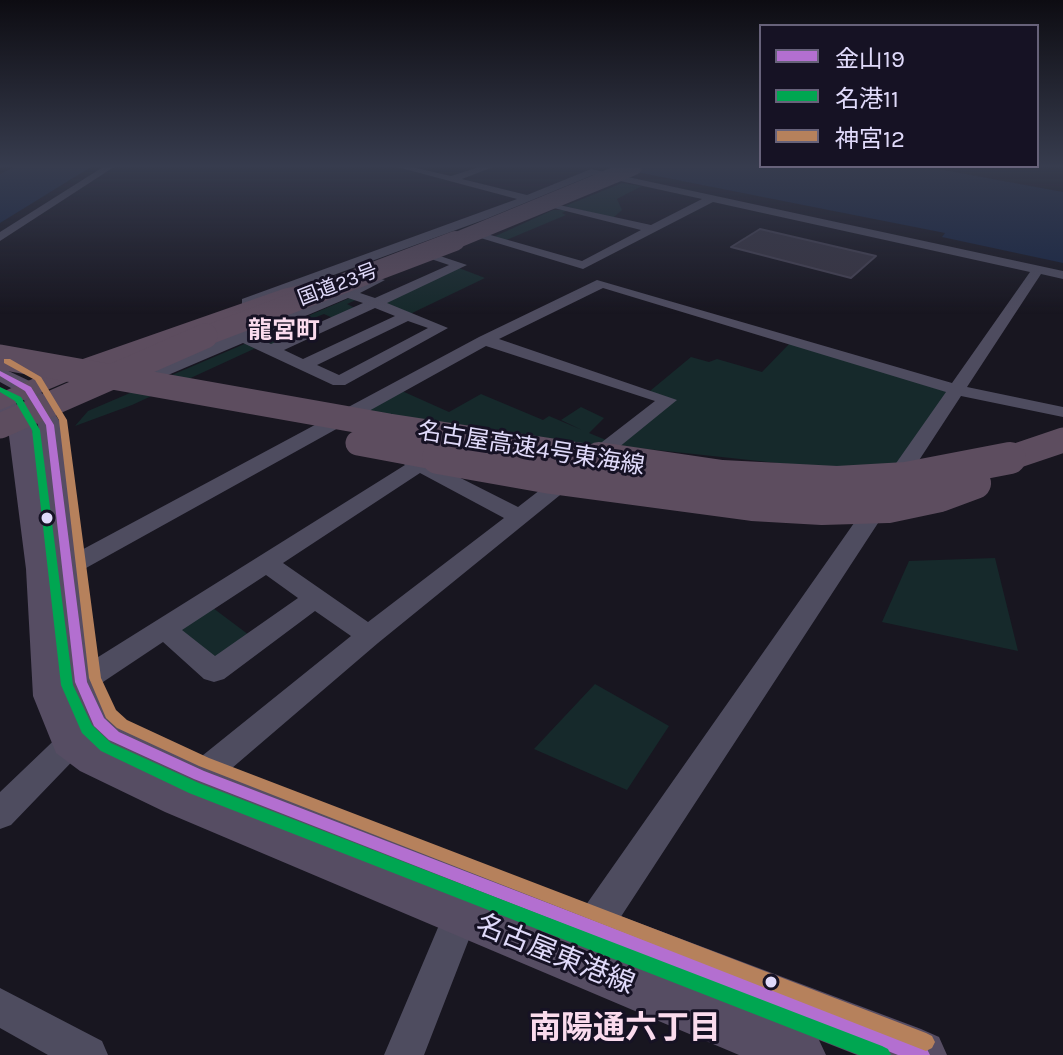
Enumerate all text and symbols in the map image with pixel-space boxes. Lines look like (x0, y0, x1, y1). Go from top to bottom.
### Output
legend (759, 24, 1039, 168)
text: 金山19 (835, 45, 905, 73)
text: 名港11 (835, 85, 899, 113)
text: 神宮12 (835, 125, 905, 153)
street label: 国道23号 (295, 259, 381, 311)
district label: 龍宮町 (248, 317, 320, 345)
street label: 名古屋高速4号東海線 (415, 417, 647, 481)
unlabelled marker (39, 510, 55, 526)
street label: 名古屋東港線 (471, 908, 639, 1002)
unlabelled marker (763, 974, 779, 990)
district label: 南陽通六丁目 (529, 1010, 721, 1048)

